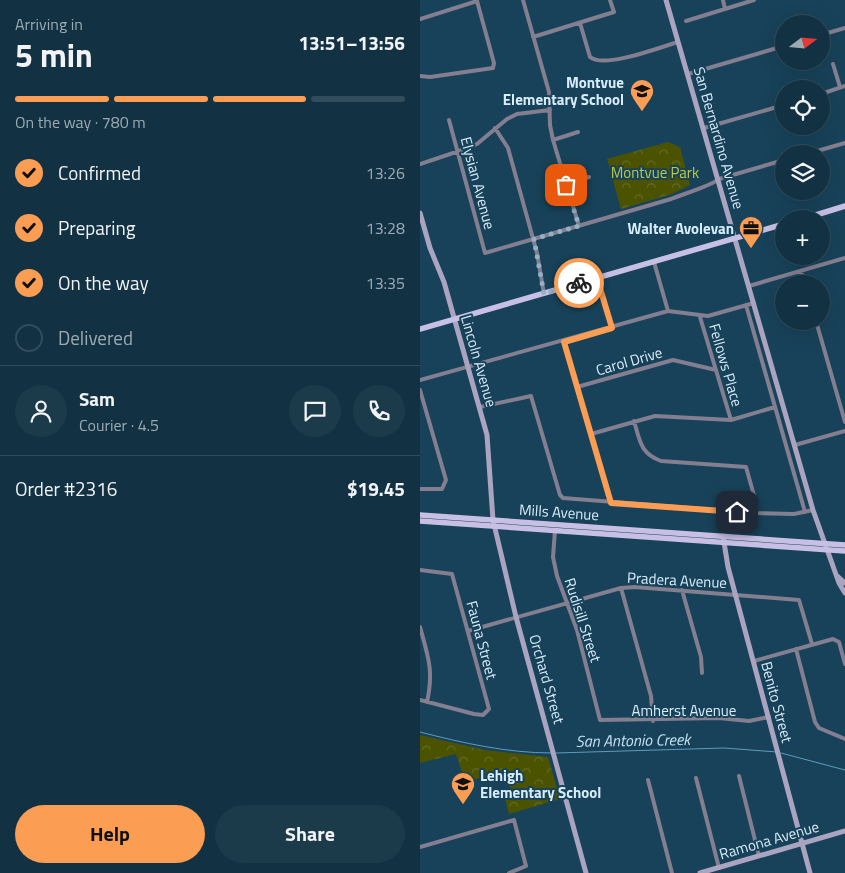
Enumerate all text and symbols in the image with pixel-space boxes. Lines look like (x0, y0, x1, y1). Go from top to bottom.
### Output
text: Arriving in (15, 12, 83, 36)
north arrow (775, 15, 830, 70)
map controls (775, 15, 830, 330)
text: 13:51–13:56 (298, 28, 405, 57)
text: 5 min (15, 31, 93, 79)
street label: San Bernardino Avenue (688, 64, 750, 212)
place label: Montvue Elementary School (503, 71, 624, 111)
school or university icon: Montvue Elementary School (629, 78, 655, 112)
button: locate (775, 80, 830, 135)
text: On the way · 780 m (15, 110, 146, 134)
street label: Elysian Avenue (455, 134, 501, 232)
button: layers (775, 145, 830, 200)
text: Confirmed (58, 158, 141, 187)
icon: check (15, 159, 43, 187)
text: 13:26 (366, 161, 405, 185)
park label: Montvue Park (611, 161, 699, 184)
pin (545, 164, 587, 206)
icon: bag (552, 171, 580, 199)
button: + (775, 210, 830, 265)
text: Preparing (58, 213, 135, 242)
icon: check (15, 214, 43, 242)
office icon: Walter Avolevan (738, 215, 764, 249)
text: 13:28 (366, 216, 405, 240)
place label: Walter Avolevan (627, 217, 734, 240)
courier (554, 258, 604, 308)
text: On the way (58, 268, 149, 297)
icon: check (15, 269, 43, 297)
icon: bike (565, 269, 593, 297)
text: 13:35 (366, 271, 405, 295)
button: − (775, 275, 830, 330)
street label: Lincoln Avenue (455, 312, 503, 410)
street label: Fellows Place (703, 321, 749, 409)
text: Delivered (58, 323, 133, 352)
street label: Carol Drive (593, 341, 665, 381)
text: Sam (79, 384, 115, 413)
button: person (15, 385, 67, 437)
button: chat (289, 385, 341, 437)
button: phone (353, 385, 405, 437)
text: Courier · 4.5 (79, 413, 159, 437)
text: Order #2316 (15, 474, 117, 503)
text: $19.45 (347, 474, 405, 503)
pin (716, 491, 758, 533)
street label: Mills Avenue (518, 498, 600, 526)
icon: home (723, 498, 751, 526)
street label: Pradera Avenue (626, 566, 728, 594)
street label: Rudisill Street (559, 575, 608, 666)
street label: Fauna Street (460, 598, 504, 683)
street label: Orchard Street (523, 632, 571, 727)
street label: Benito Street (755, 659, 799, 746)
street label: Amherst Avenue (632, 699, 736, 722)
water label: San Antonio Creek (575, 727, 692, 753)
place label: Lehigh Elementary School (480, 764, 601, 804)
school or university icon: Lehigh Elementary School (450, 771, 476, 805)
button: Help (15, 805, 205, 863)
button: Share (215, 805, 405, 863)
street label: Ramona Avenue (716, 815, 822, 865)

